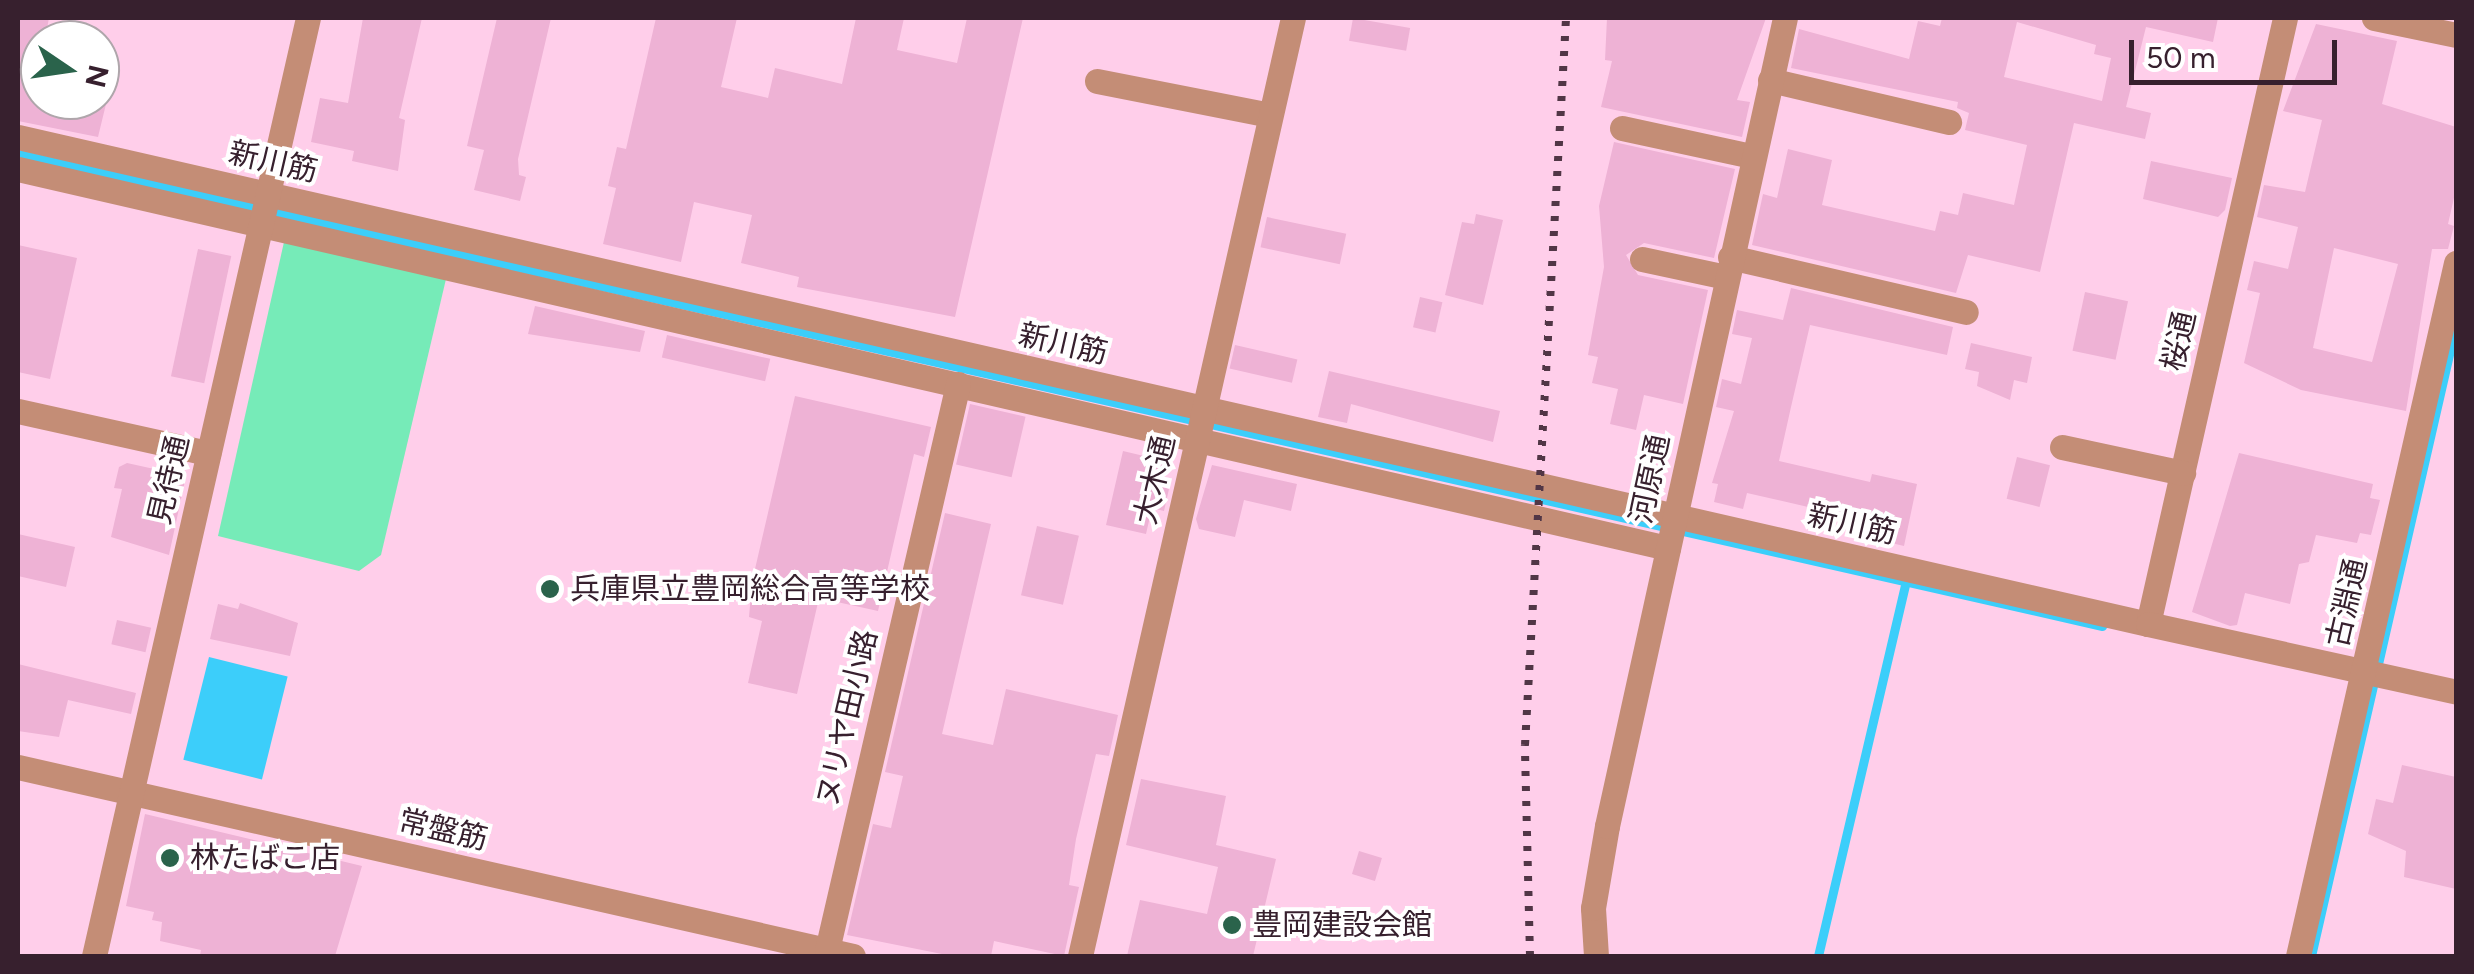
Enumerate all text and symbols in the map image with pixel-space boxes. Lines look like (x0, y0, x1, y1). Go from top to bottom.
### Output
north arrow (20, 20, 120, 120)
scale bar (2134, 20, 2342, 82)
text: 50 m (2146, 39, 2215, 76)
text: N (78, 62, 116, 91)
street label: 新川筋 (225, 134, 321, 190)
street label: 桜通 (2155, 308, 2203, 374)
street label: 新川筋 (1015, 316, 1111, 372)
street label: 河原通 (1623, 431, 1677, 527)
street label: 見待通 (141, 432, 197, 528)
street label: 大木通 (1127, 432, 1183, 528)
street label: 新川筋 (1804, 496, 1900, 552)
street label: 古淵通 (2319, 555, 2375, 651)
place label: 兵庫県立豊岡総合高等学校 (570, 571, 930, 607)
marker: 兵庫県立豊岡総合高等学校 (539, 578, 561, 600)
street label: ヌリヤ田小路 (809, 626, 885, 810)
street label: 常盤筋 (395, 802, 491, 858)
place label: 林たばこ店 (190, 840, 340, 876)
marker: 林たばこ店 (159, 847, 181, 869)
place label: 豊岡建設会館 (1252, 907, 1432, 943)
marker: 豊岡建設会館 (1221, 914, 1243, 936)

